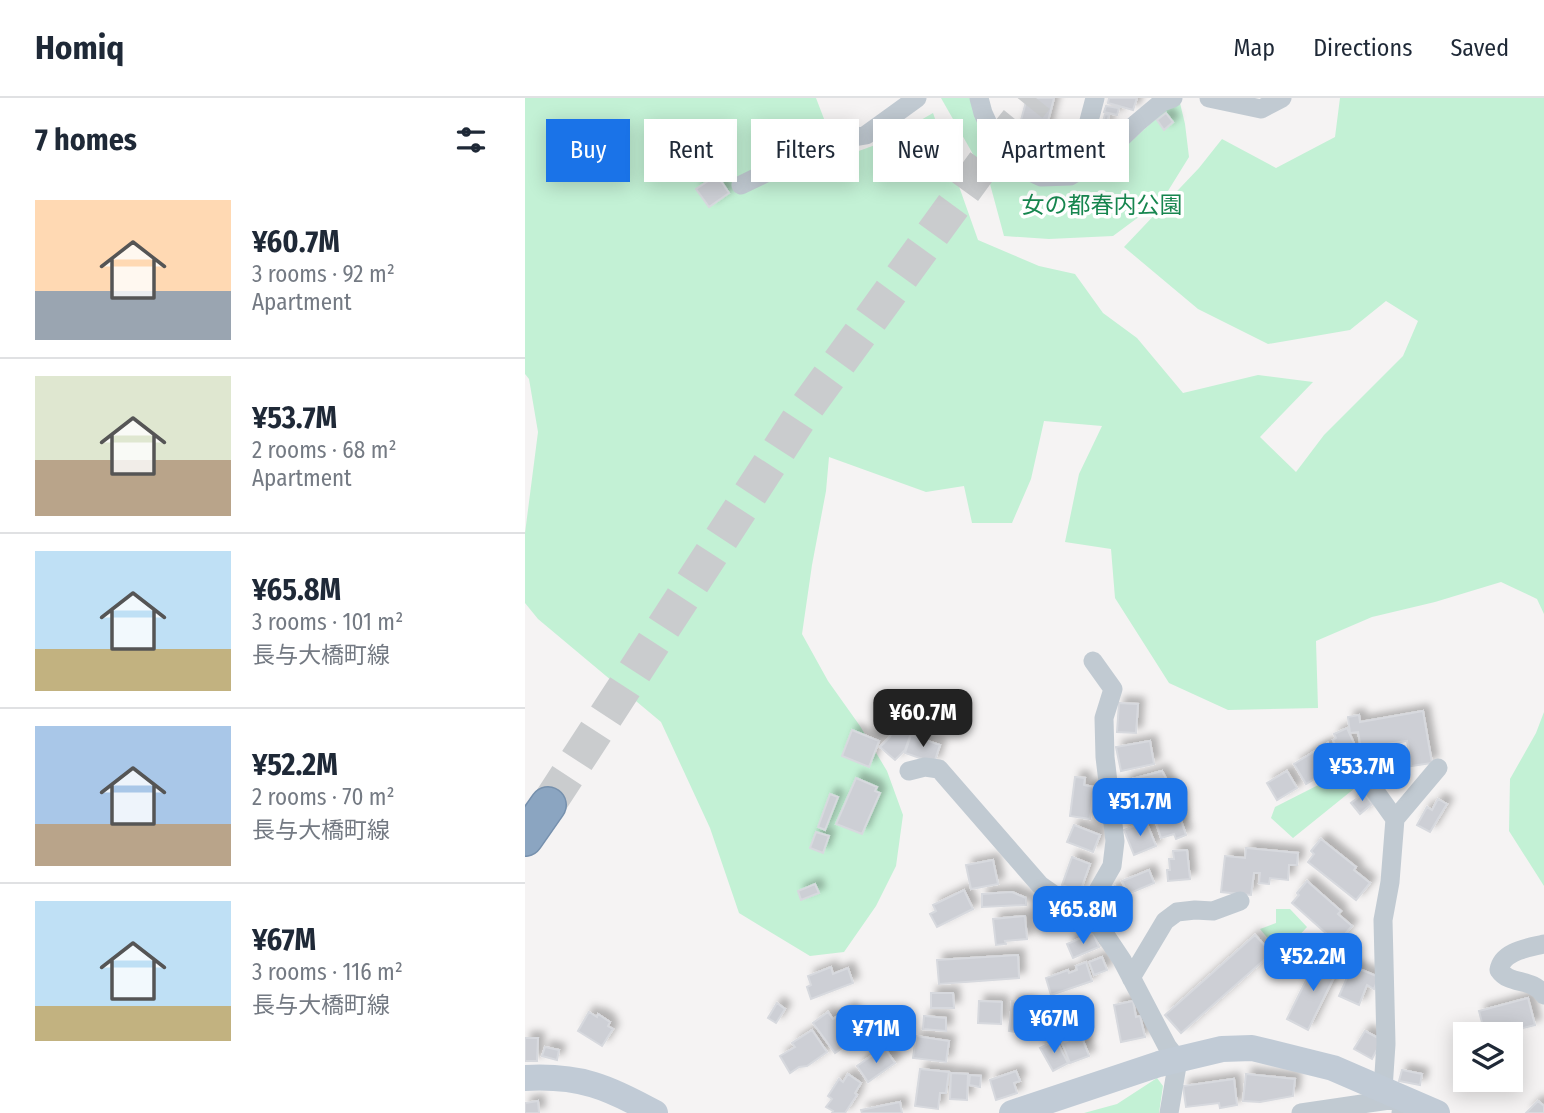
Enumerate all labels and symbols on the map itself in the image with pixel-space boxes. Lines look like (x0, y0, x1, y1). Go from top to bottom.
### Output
park label: 女の都春内公園 (1022, 191, 1183, 219)
pin: ¥60.7M (866, 690, 980, 749)
pin: ¥53.7M (1305, 744, 1419, 803)
pin: ¥51.7M (1083, 778, 1197, 838)
pin: ¥65.8M (1026, 886, 1140, 946)
pin: ¥52.2M (1256, 934, 1370, 993)
pin: ¥67M (1013, 996, 1095, 1055)
pin: ¥71M (835, 1006, 917, 1065)

